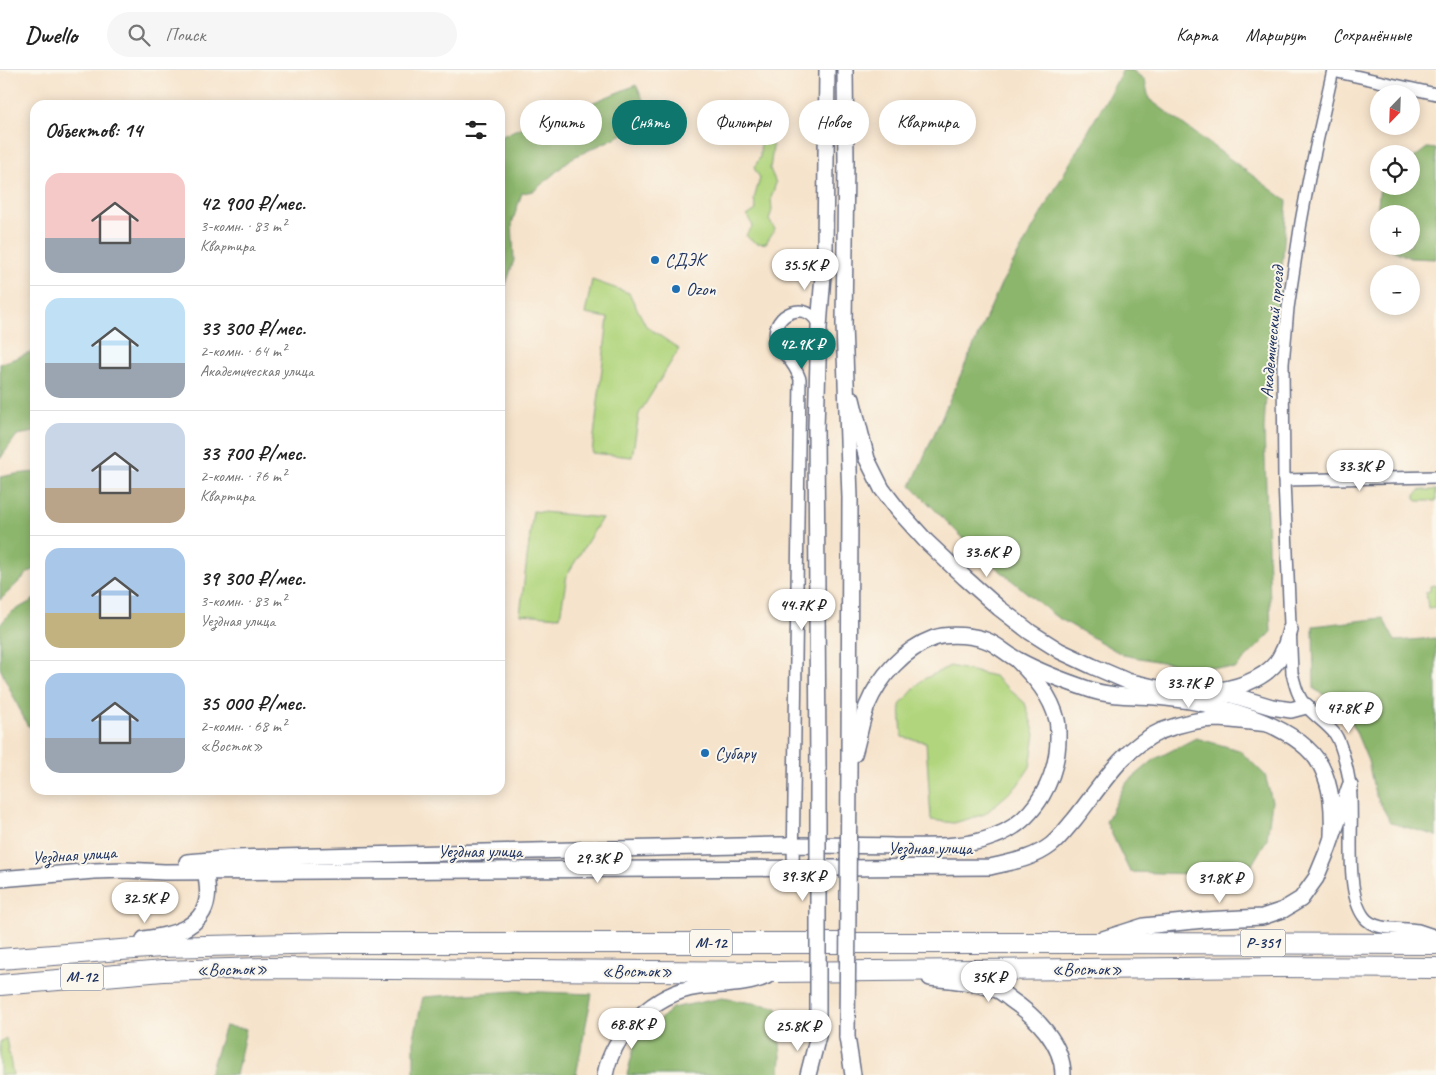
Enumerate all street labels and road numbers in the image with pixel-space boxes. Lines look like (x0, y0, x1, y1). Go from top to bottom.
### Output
street label: Академический проезд (1255, 263, 1289, 399)
street label: Уездная улица (888, 837, 974, 860)
street label: Уездная улица (438, 840, 524, 863)
street label: Уездная улица (31, 841, 119, 870)
road number: М-12 (690, 930, 732, 956)
road number: Р-351 (1240, 930, 1286, 956)
street label: «Восток» (196, 957, 268, 981)
street label: «Восток» (1052, 958, 1123, 980)
street label: «Восток» (602, 960, 673, 982)
road number: М-12 (61, 964, 103, 990)

